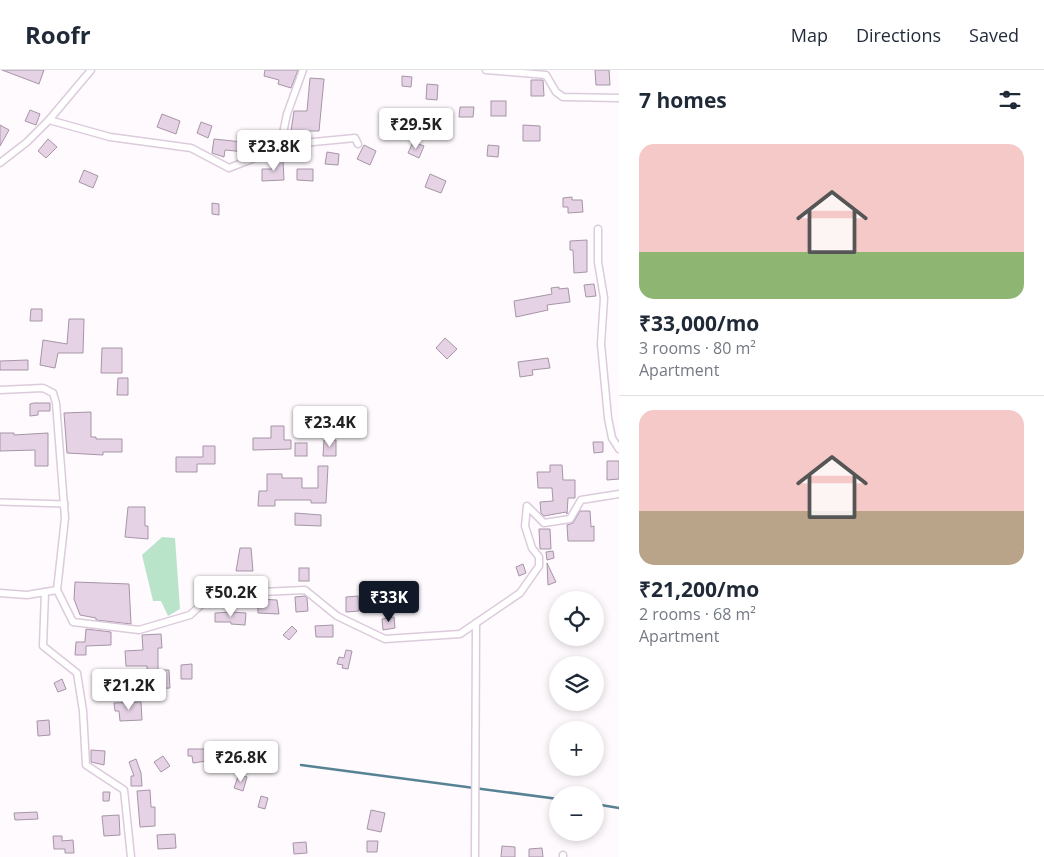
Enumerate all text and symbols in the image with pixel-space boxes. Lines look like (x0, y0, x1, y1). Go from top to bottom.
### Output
text: Roofr (25, 18, 91, 51)
text: Map (791, 23, 828, 47)
text: Directions (856, 23, 941, 47)
text: Saved (969, 23, 1019, 47)
text: 7 homes (639, 86, 727, 114)
icon: filters (996, 86, 1024, 114)
pin: ₹29.5K (375, 108, 457, 150)
text: ₹29.5K (390, 113, 442, 135)
pin: ₹23.8K (233, 129, 315, 172)
text: ₹23.8K (248, 135, 300, 157)
icon: home (787, 177, 877, 267)
text: ₹33,000/mo (639, 309, 759, 337)
text: 3 rooms · 80 m² (639, 337, 756, 359)
text: Apartment (639, 359, 719, 381)
pin: ₹23.4K (289, 406, 371, 448)
text: ₹23.4K (304, 411, 356, 433)
icon: home (787, 442, 877, 532)
text: ₹21,200/mo (639, 575, 759, 603)
pin: ₹50.2K (190, 576, 272, 618)
pin: ₹33K (359, 580, 419, 623)
text: ₹50.2K (205, 581, 257, 603)
text: ₹33K (370, 586, 408, 608)
map controls (549, 591, 604, 841)
button: locate (549, 591, 604, 646)
text: 2 rooms · 68 m² (639, 603, 756, 625)
text: Apartment (639, 625, 719, 647)
button: layers (549, 656, 604, 711)
pin: ₹21.2K (88, 668, 170, 711)
text: ₹21.2K (103, 674, 155, 696)
button: + (549, 721, 604, 776)
pin: ₹26.8K (200, 740, 282, 783)
text: ₹26.8K (215, 746, 267, 768)
button: − (549, 786, 604, 841)

